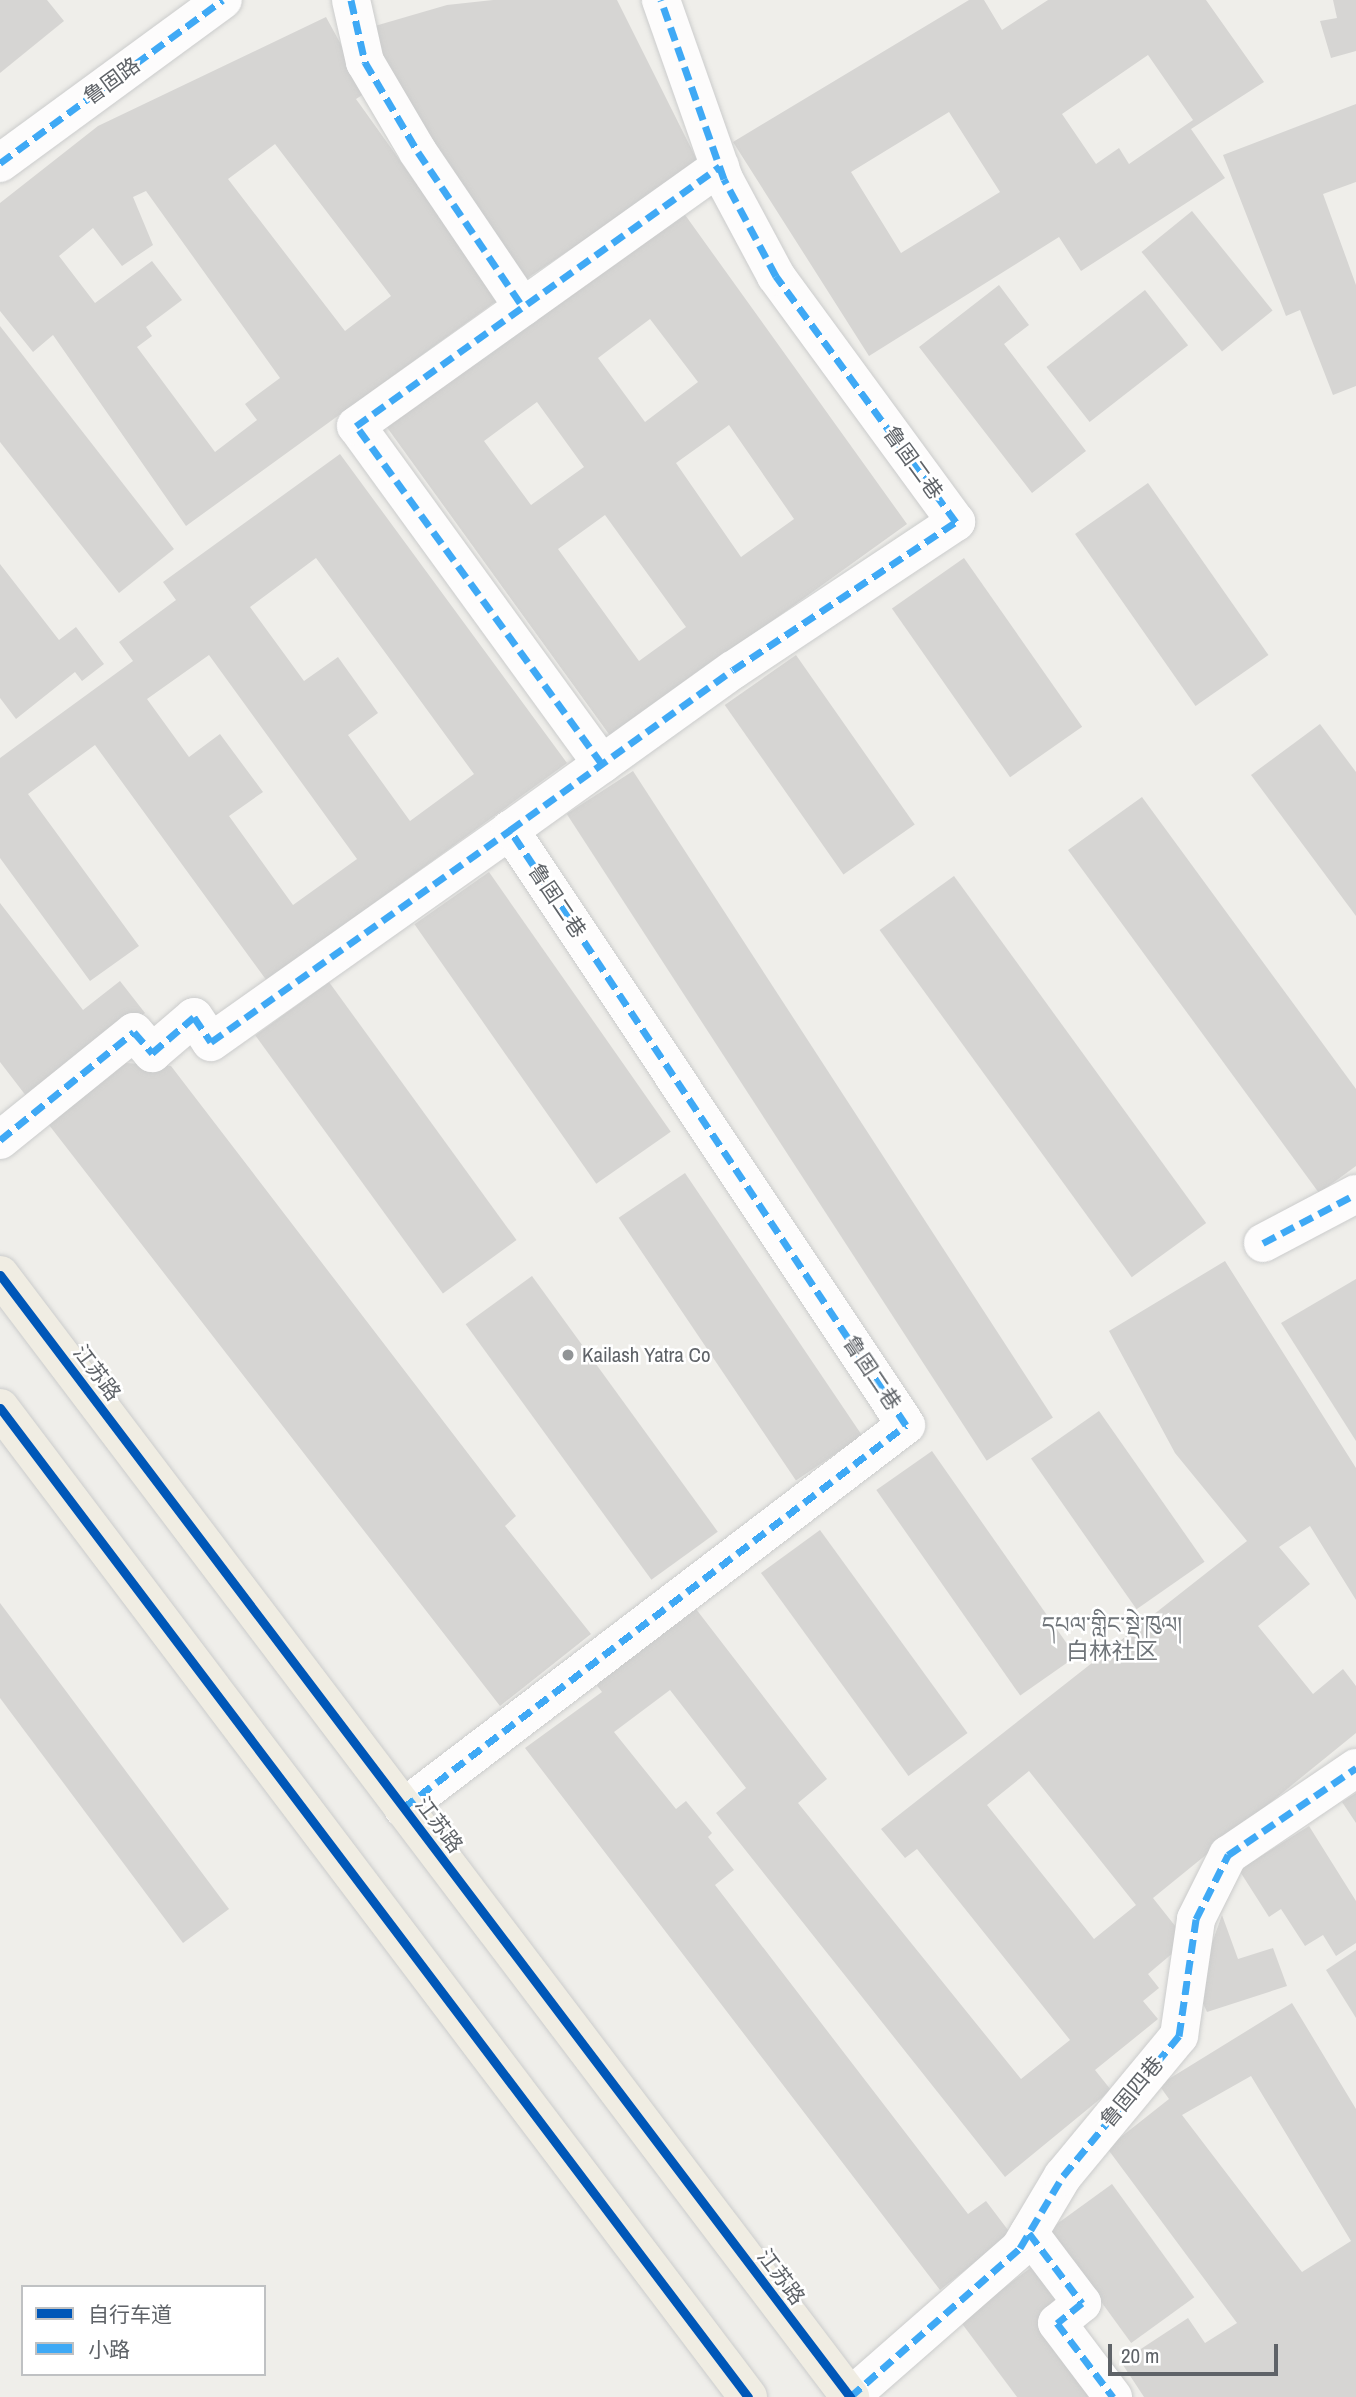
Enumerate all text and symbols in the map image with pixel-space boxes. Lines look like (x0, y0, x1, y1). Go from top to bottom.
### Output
street label: 鲁固路 (79, 52, 145, 110)
street label: 鲁固二巷 (878, 422, 948, 504)
street label: 鲁固二巷 (523, 859, 591, 943)
street label: 鲁固二巷 (838, 1331, 906, 1415)
street label: 江苏路 (68, 1340, 126, 1406)
place label: Kailash Yatra Co (582, 1342, 711, 1368)
marker: Kailash Yatra Co (560, 1347, 576, 1363)
district label: དཔལ་གླིང་སྡེ་ཁུལ། 白林社区 (1042, 1611, 1182, 1665)
street label: 江苏路 (410, 1792, 468, 1858)
street label: 鲁固四巷 (1095, 2052, 1169, 2132)
street label: 江苏路 (752, 2244, 810, 2310)
legend (21, 2285, 266, 2376)
text: 自行车道 (88, 2300, 172, 2329)
scale bar (1111, 2330, 1281, 2374)
text: 小路 (88, 2335, 130, 2364)
text: 20 m (1121, 2341, 1159, 2370)

